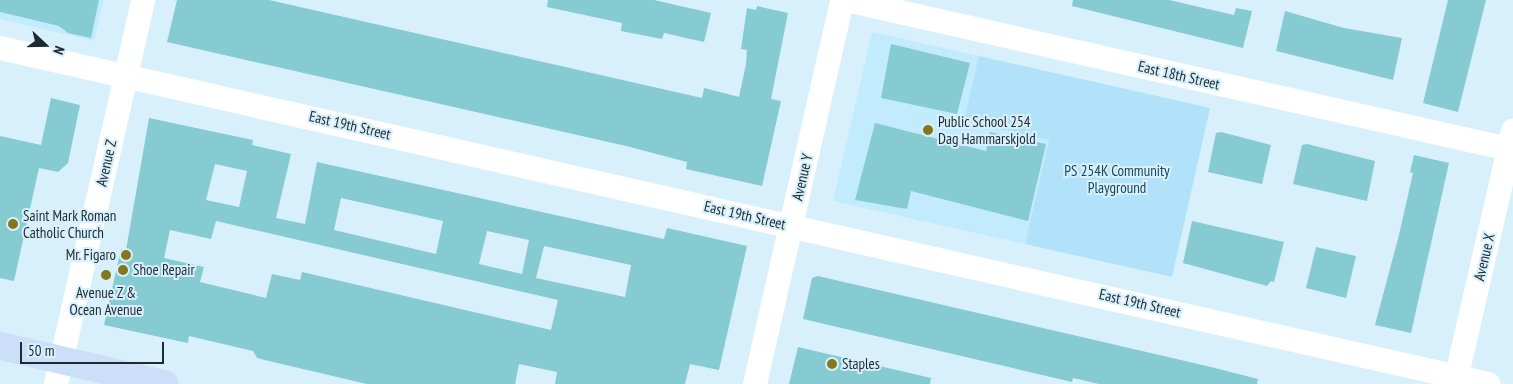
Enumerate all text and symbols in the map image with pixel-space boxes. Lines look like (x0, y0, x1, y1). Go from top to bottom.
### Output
north arrow (20, 20, 70, 70)
text: N (49, 44, 69, 57)
street label: East 18th Street (1136, 57, 1222, 93)
street label: East 19th Street (307, 107, 393, 143)
place label: Public School 254 Dag Hammarskjold (938, 112, 1036, 147)
marker: Public School 254 Dag Hammarskjold (922, 124, 934, 136)
street label: Avenue Z (92, 138, 120, 188)
street label: Avenue Y (788, 152, 816, 202)
park label: PS 254K Community Playground (1064, 161, 1170, 196)
street label: East 19th Street (702, 197, 788, 233)
place label: Saint Mark Roman Catholic Church (23, 206, 117, 241)
marker: Saint Mark Roman Catholic Church (7, 218, 19, 230)
street label: Avenue X (1470, 231, 1498, 283)
place label: Mr. Figaro (65, 246, 116, 264)
marker: Mr. Figaro (120, 249, 132, 261)
place label: Shoe Repair (133, 261, 195, 279)
marker: Shoe Repair (117, 264, 129, 276)
marker: Avenue Z & Ocean Avenue (100, 269, 112, 281)
place label: Avenue Z & Ocean Avenue (69, 283, 143, 318)
street label: East 19th Street (1097, 285, 1183, 321)
scale bar (22, 332, 166, 364)
text: 50 m (28, 341, 54, 360)
place label: Staples (842, 355, 880, 373)
marker: Staples (826, 358, 838, 370)

